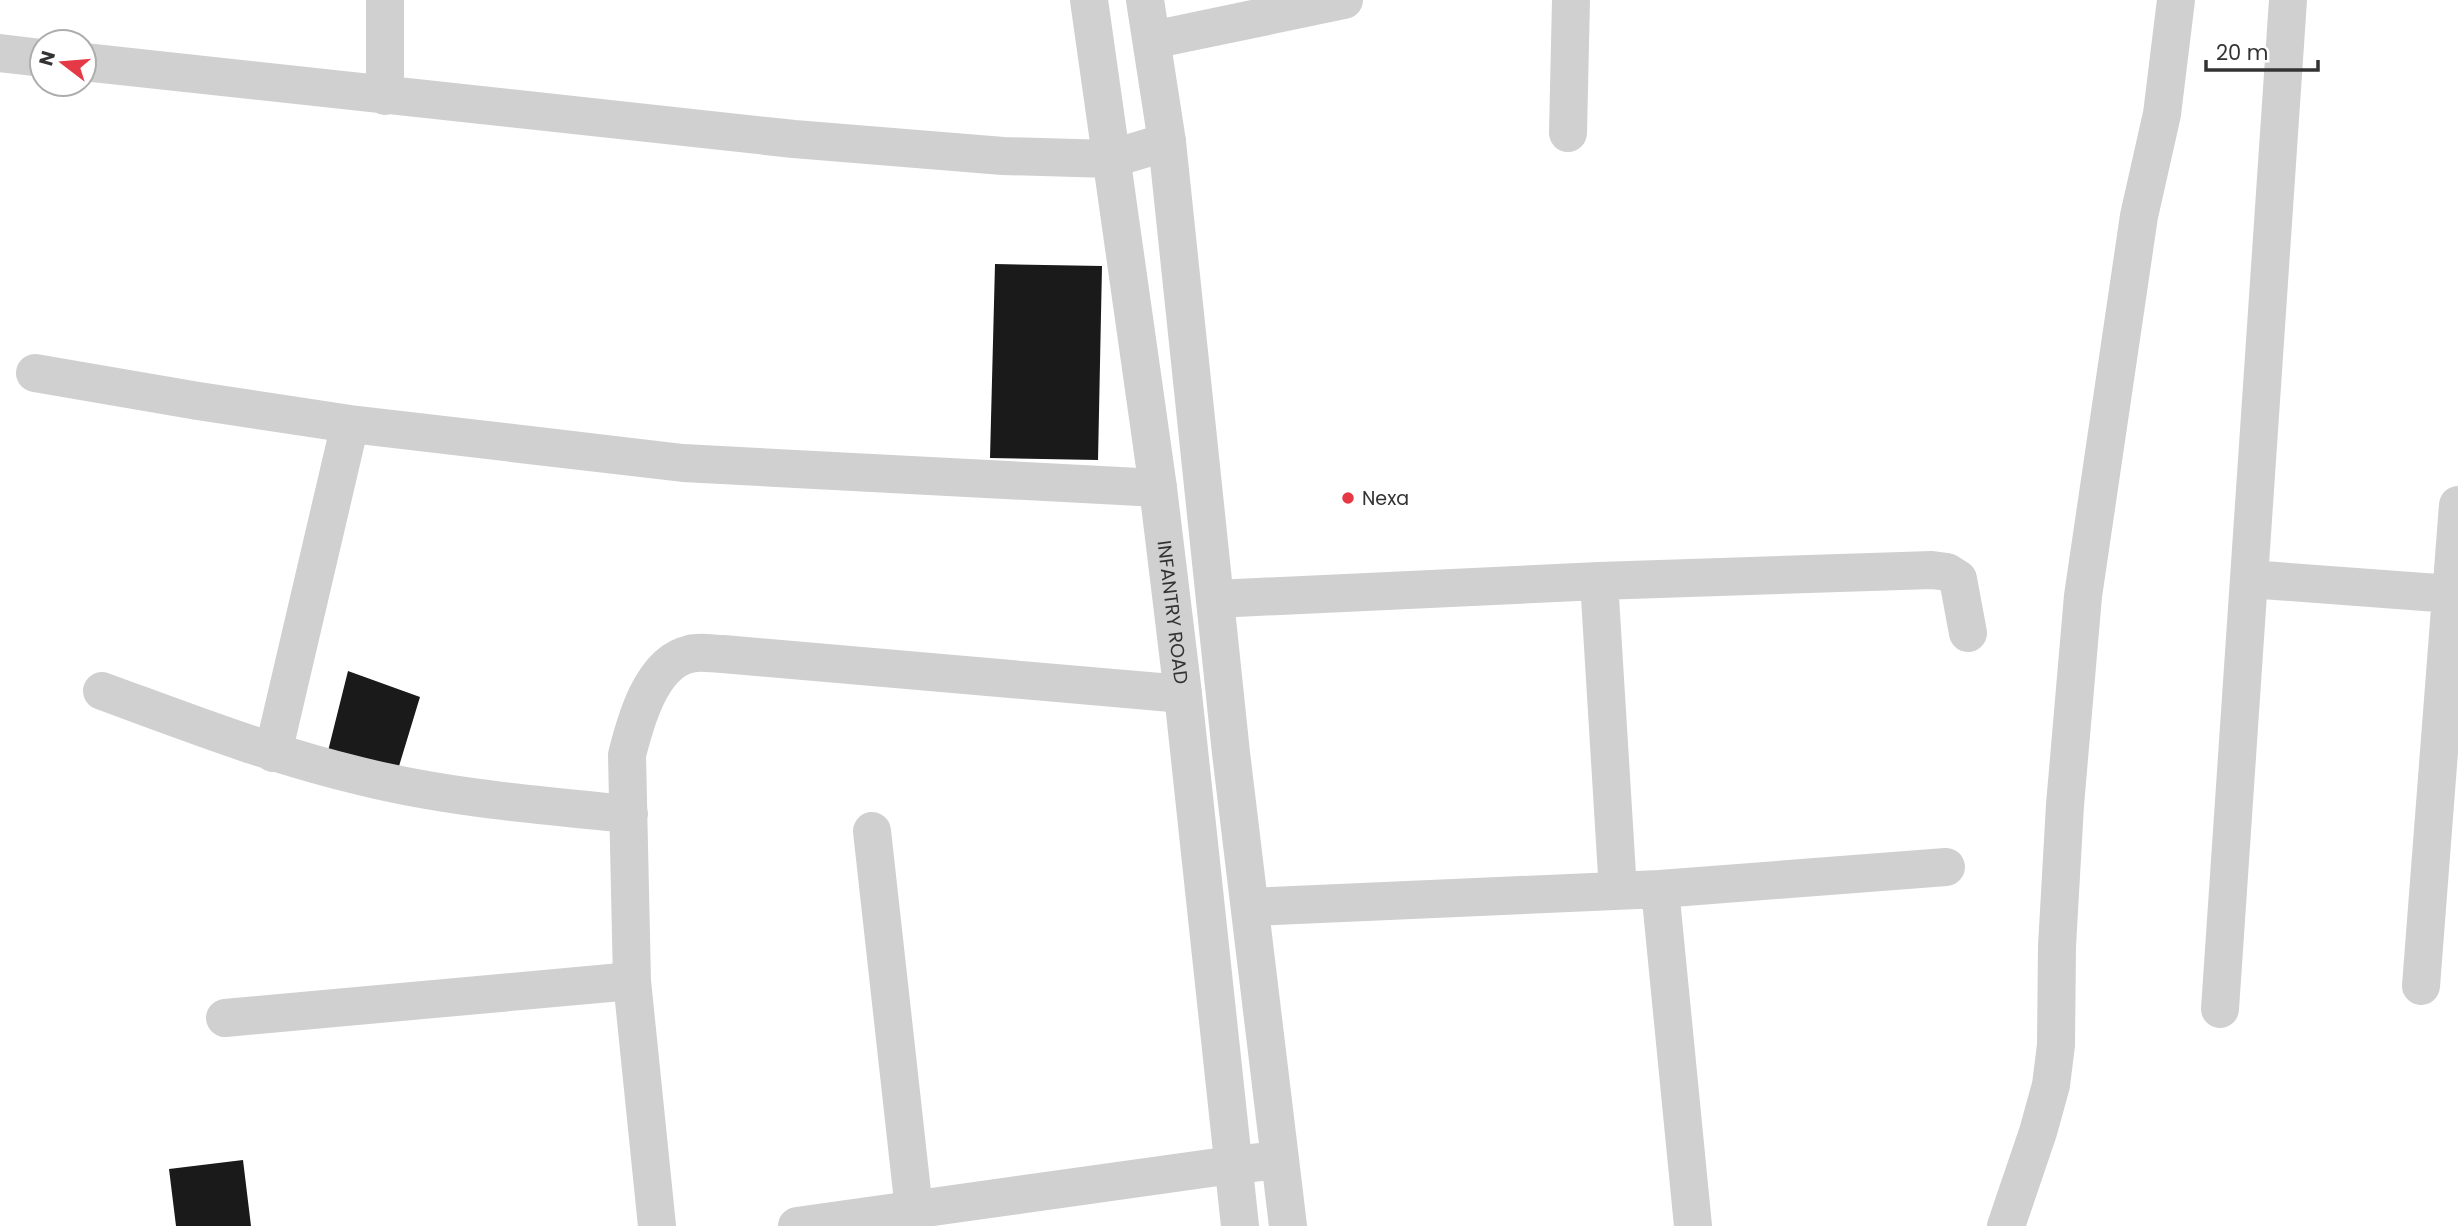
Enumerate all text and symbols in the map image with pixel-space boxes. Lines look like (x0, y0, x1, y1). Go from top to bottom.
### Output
north arrow (28, 28, 98, 98)
scale bar (2206, 28, 2318, 72)
text: 20 m (2216, 38, 2269, 67)
text: N (32, 48, 62, 69)
place label: Nexa (1362, 485, 1409, 512)
marker: Nexa (1340, 490, 1356, 506)
street label: INFANTRY ROAD (1150, 539, 1195, 686)

